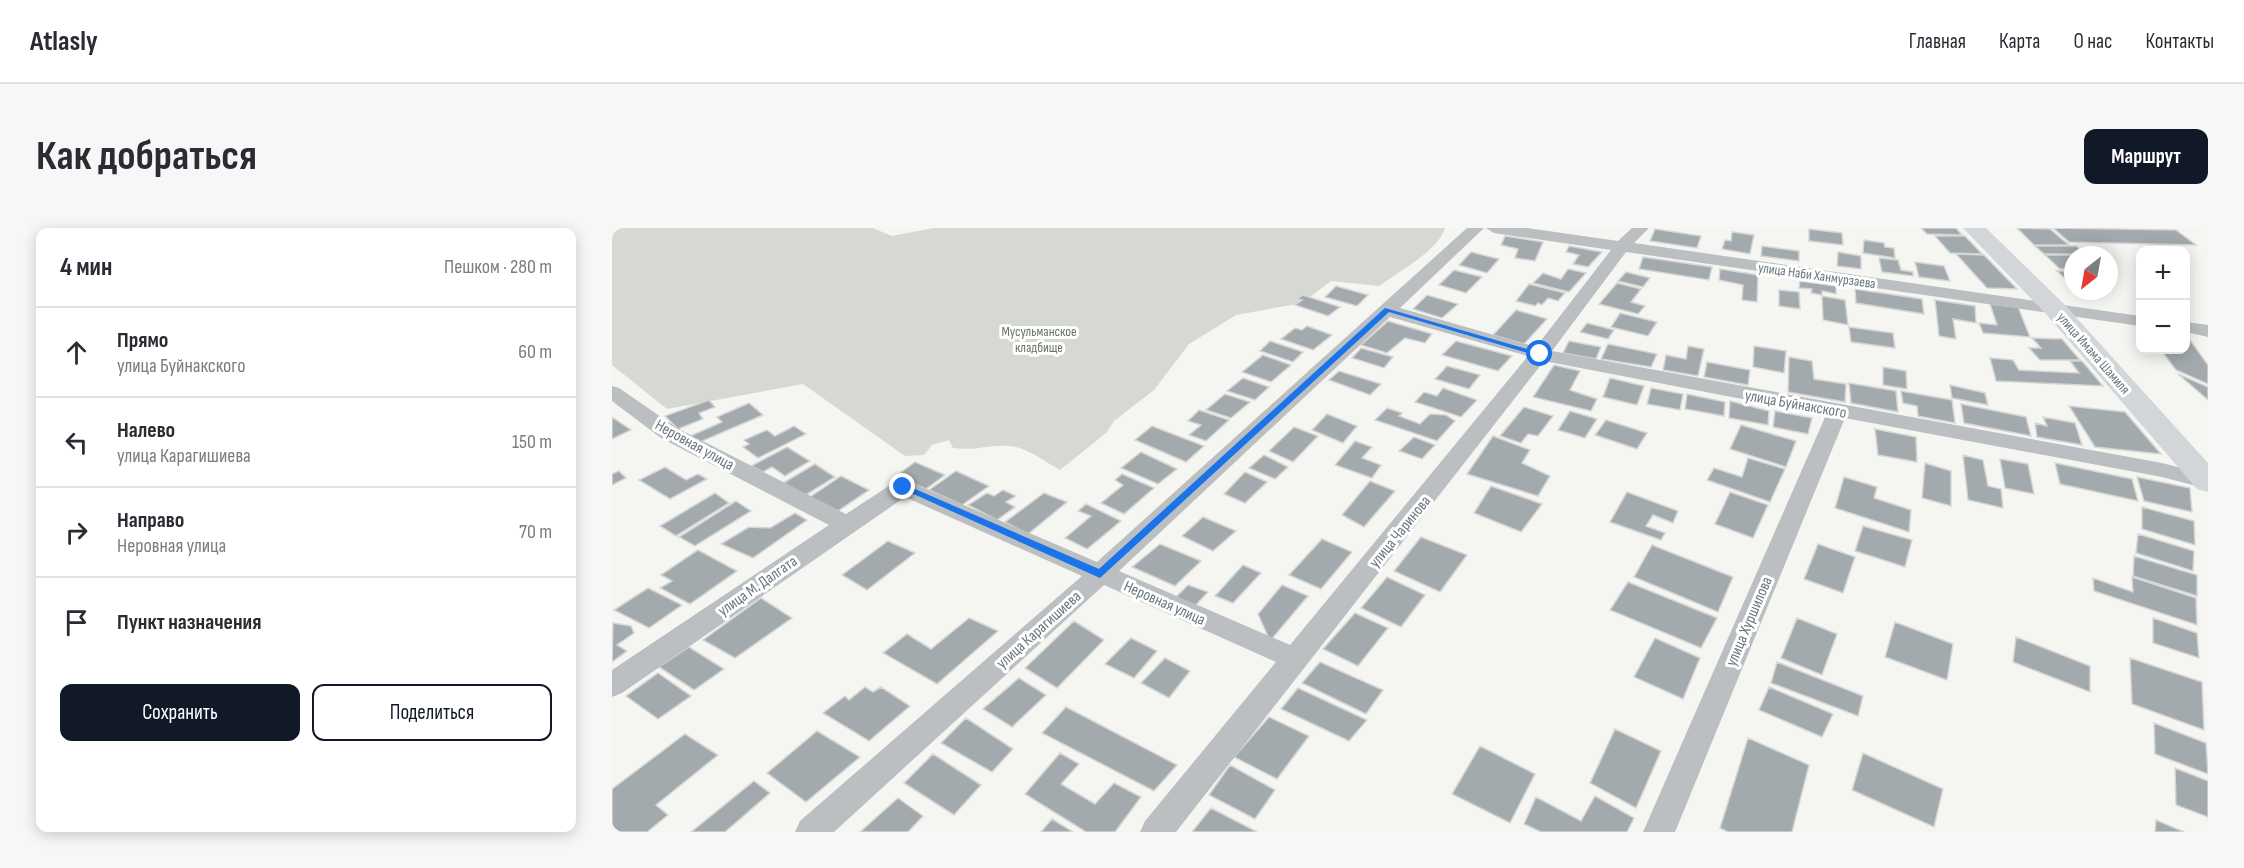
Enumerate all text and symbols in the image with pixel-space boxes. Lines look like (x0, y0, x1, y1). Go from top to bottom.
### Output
text: Atlasly (30, 25, 98, 58)
text: Главная (1909, 29, 1966, 54)
text: Карта (1999, 29, 2040, 54)
text: О нас (2073, 29, 2112, 54)
text: Контакты (2145, 29, 2214, 54)
button: Маршрут (2084, 129, 2208, 184)
text: Как добраться (36, 131, 257, 182)
north arrow (2064, 246, 2118, 300)
map controls (2136, 246, 2190, 354)
button: + (2136, 246, 2190, 300)
text: 4 мин (60, 252, 112, 283)
text: Пешком · 280 m (444, 255, 552, 279)
street label: улица Наби Ханмурзаева (1757, 259, 1877, 292)
button: − (2136, 300, 2190, 354)
street label: улица Имама Шамиля (2054, 309, 2134, 398)
park label: Мусульманское кладбище (1001, 323, 1077, 356)
text: Прямо (117, 327, 168, 354)
icon: ahead (60, 336, 93, 369)
text: 60 m (518, 340, 552, 364)
route start (1526, 340, 1552, 366)
text: улица Буйнакского (117, 354, 246, 378)
street label: улица Буйнакского (1743, 386, 1848, 423)
street label: Неровная улица (651, 416, 737, 475)
text: Налево (117, 417, 175, 444)
icon: left (60, 426, 93, 459)
text: 150 m (512, 430, 552, 454)
text: улица Карагишиева (117, 444, 251, 468)
route end (889, 473, 915, 499)
street label: улица Чаринова (1365, 492, 1435, 572)
text: Направо (117, 507, 184, 534)
icon: right (60, 516, 93, 549)
text: 70 m (519, 520, 552, 544)
text: Неровная улица (117, 534, 226, 558)
street label: улица М. Далгата (715, 552, 801, 621)
street label: улица Хуршилова (1722, 574, 1777, 669)
street label: Неровная улица (1121, 577, 1208, 630)
street label: улица Карагишиева (993, 587, 1085, 673)
icon: arrive (60, 606, 93, 639)
text: Пункт назначения (117, 609, 261, 636)
button: Сохранить (60, 684, 300, 741)
button: Поделиться (312, 684, 552, 741)

